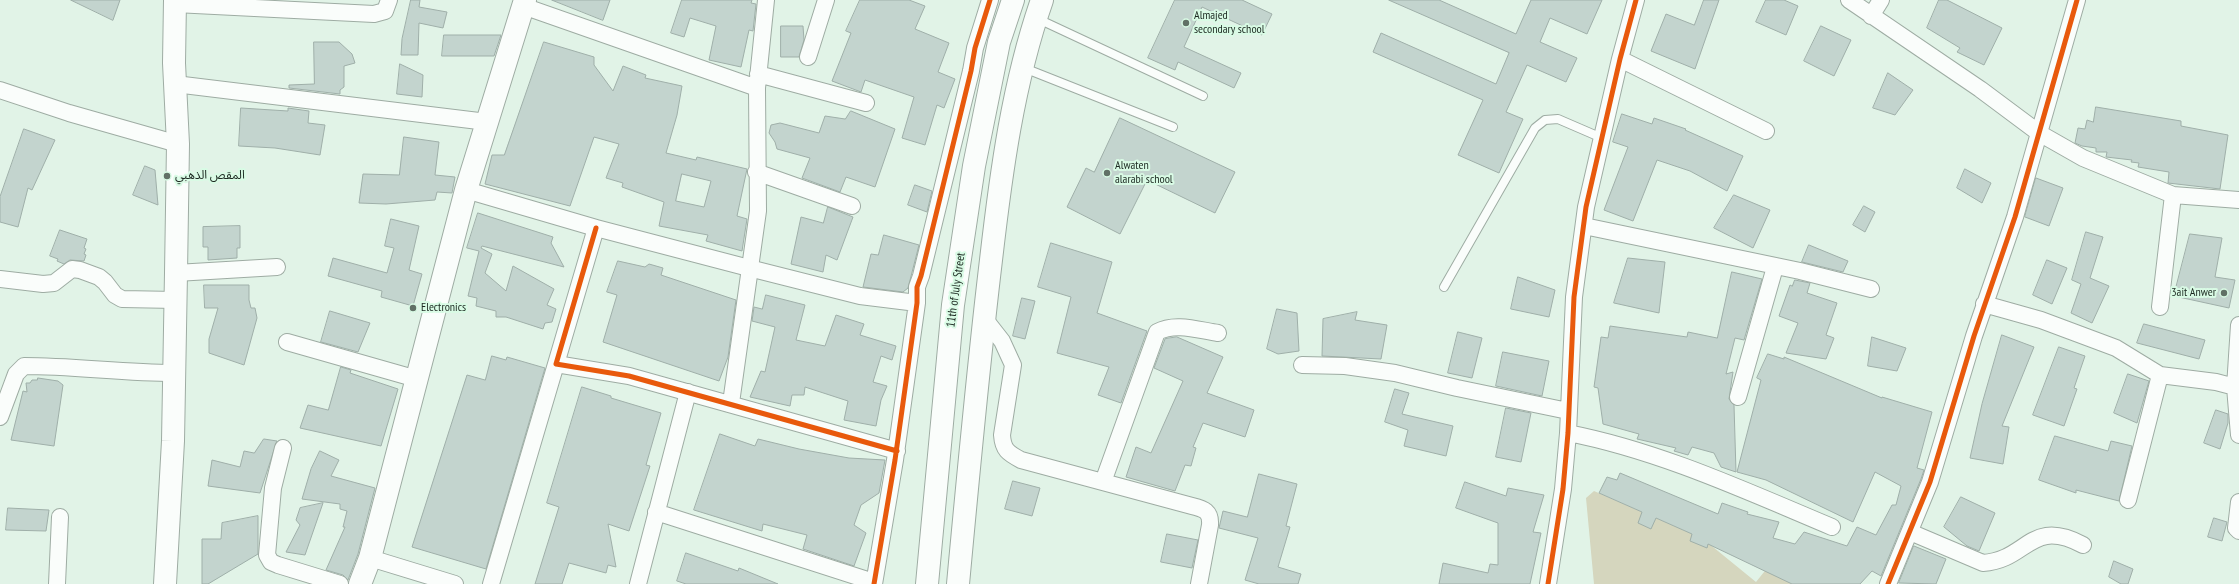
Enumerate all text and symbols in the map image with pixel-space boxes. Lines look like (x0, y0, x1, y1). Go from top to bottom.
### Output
place label: Almajed secondary school (1194, 9, 1265, 37)
marker: Almajed secondary school (1181, 18, 1191, 28)
place label: Alwaten alarabi school (1115, 159, 1173, 187)
marker: Alwaten alarabi school (1102, 168, 1112, 178)
place label: المقص الذهبي (175, 169, 245, 183)
marker: المقص الذهبي (162, 171, 172, 181)
street label: 11th of July Street (944, 252, 968, 328)
place label: 3ait Anwer (2171, 286, 2216, 300)
marker: 3ait Anwer (2219, 288, 2229, 298)
place label: Electronics (421, 301, 466, 315)
marker: Electronics (408, 303, 418, 313)

